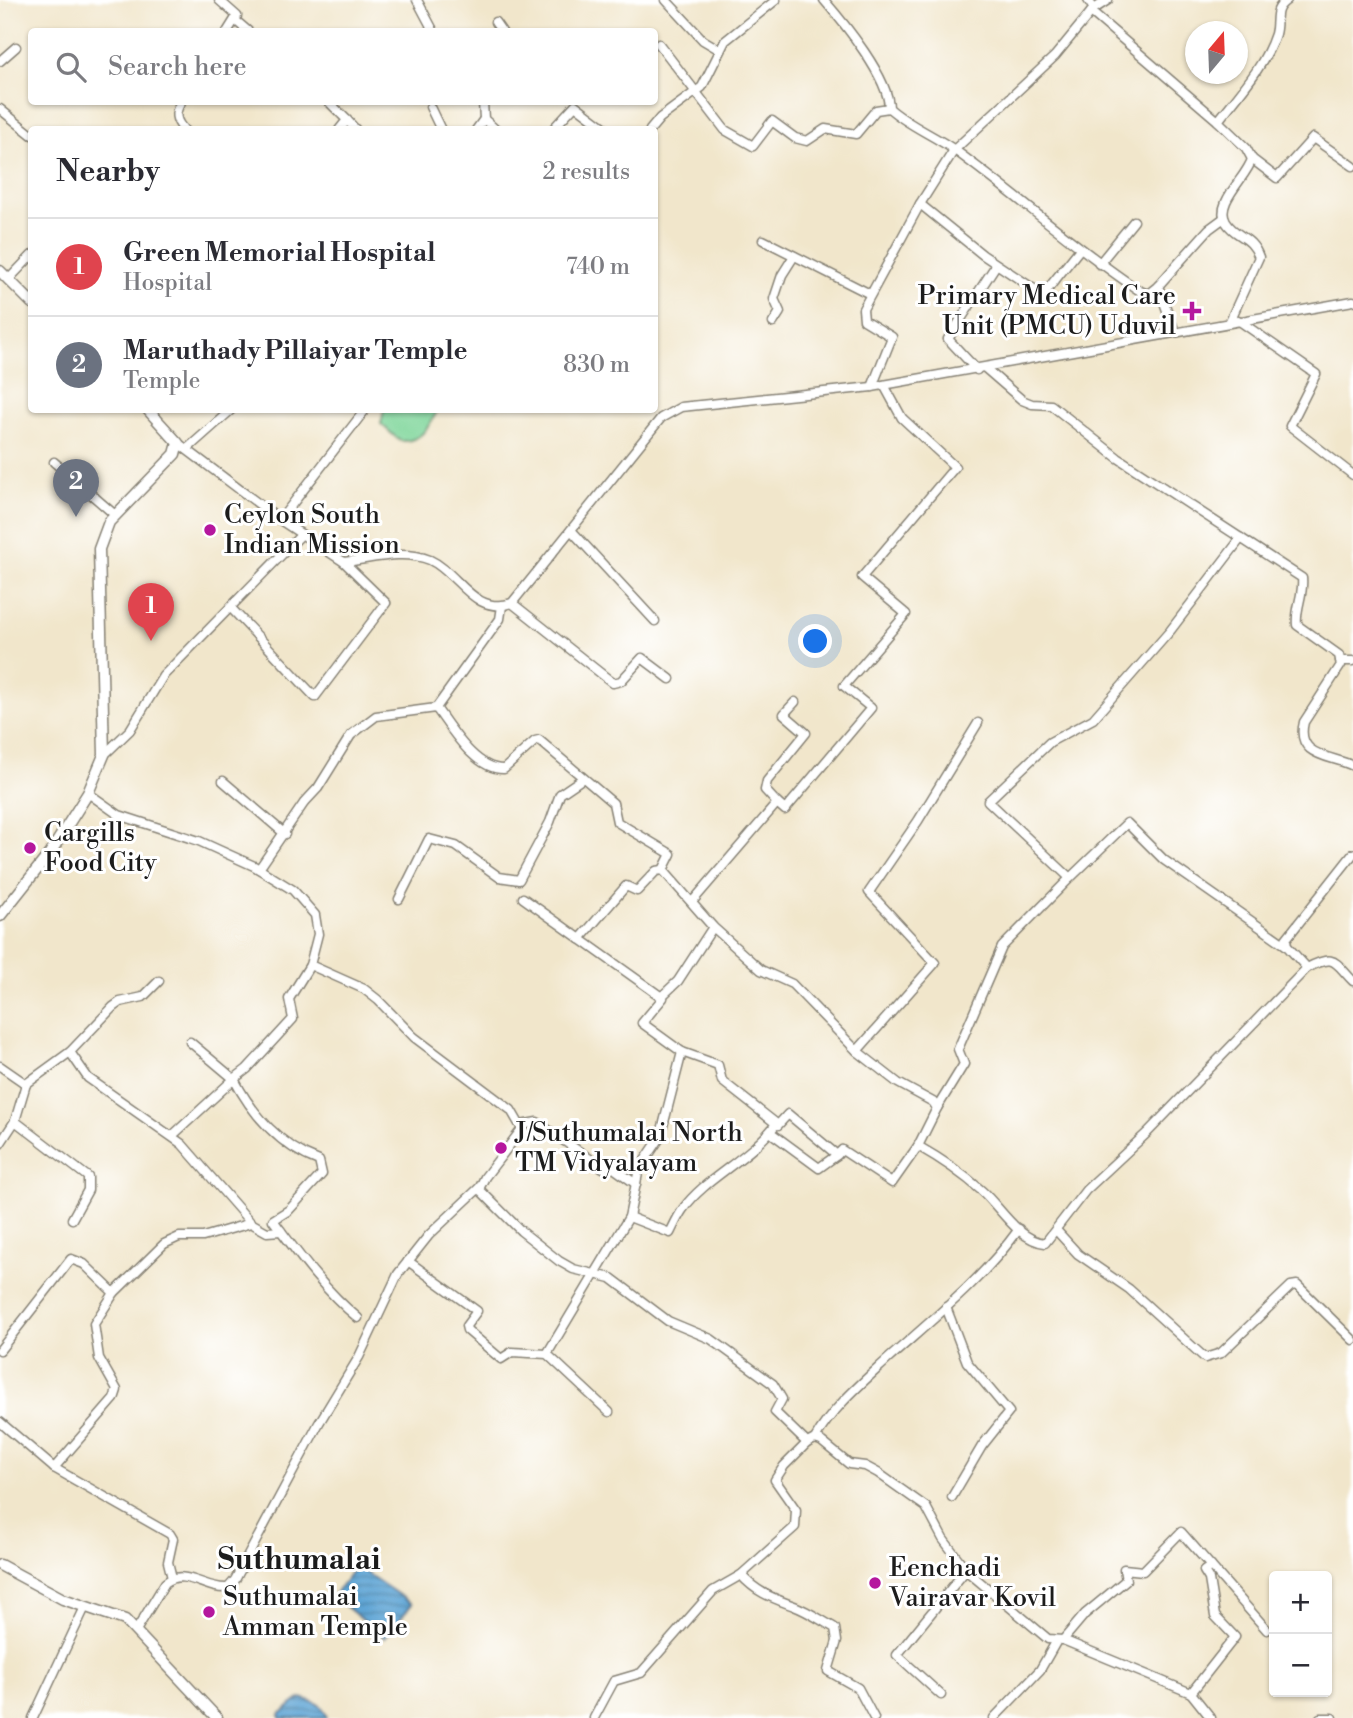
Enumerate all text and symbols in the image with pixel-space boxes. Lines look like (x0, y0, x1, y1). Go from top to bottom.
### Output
north arrow (1185, 21, 1248, 84)
search box (28, 28, 658, 105)
icon: search (52, 48, 90, 86)
text: Search here (108, 51, 247, 83)
text: Nearby (56, 153, 160, 191)
text: 2 results (543, 158, 630, 186)
text: Green Memorial Hospital (123, 237, 436, 269)
text: 1 (73, 253, 85, 281)
text: 740 m (566, 253, 630, 281)
text: Hospital (123, 269, 212, 297)
place label: Primary Medical Care Unit (PMCU) Uduvil (918, 280, 1176, 342)
marker: Primary Medical Care Unit (PMCU) Uduvil (1182, 301, 1202, 321)
text: Maruthady Pillaiyar Temple (123, 335, 467, 367)
text: 2 (72, 351, 86, 379)
text: 830 m (563, 351, 630, 379)
text: Temple (123, 367, 201, 395)
pin: 2 (53, 459, 99, 517)
place label: Ceylon South Indian Mission (224, 499, 400, 561)
marker: Ceylon South Indian Mission (202, 522, 218, 538)
pin: 1 (128, 583, 174, 641)
your location (798, 624, 832, 658)
place label: Cargills Food City (44, 817, 157, 879)
marker: Cargills Food City (22, 840, 38, 856)
place label: J/Suthumalai North TM Vidyalayam (514, 1117, 743, 1179)
marker: J/Suthumalai North TM Vidyalayam (493, 1140, 509, 1156)
district label: Suthumalai (217, 1541, 381, 1579)
place label: Eenchadi Vairavar Kovil (888, 1552, 1056, 1614)
map controls (1269, 1571, 1332, 1697)
button: + (1269, 1571, 1332, 1634)
marker: Eenchadi Vairavar Kovil (867, 1575, 883, 1591)
place label: Suthumalai Amman Temple (222, 1581, 408, 1643)
marker: Suthumalai Amman Temple (201, 1604, 217, 1620)
button: − (1269, 1634, 1332, 1697)

